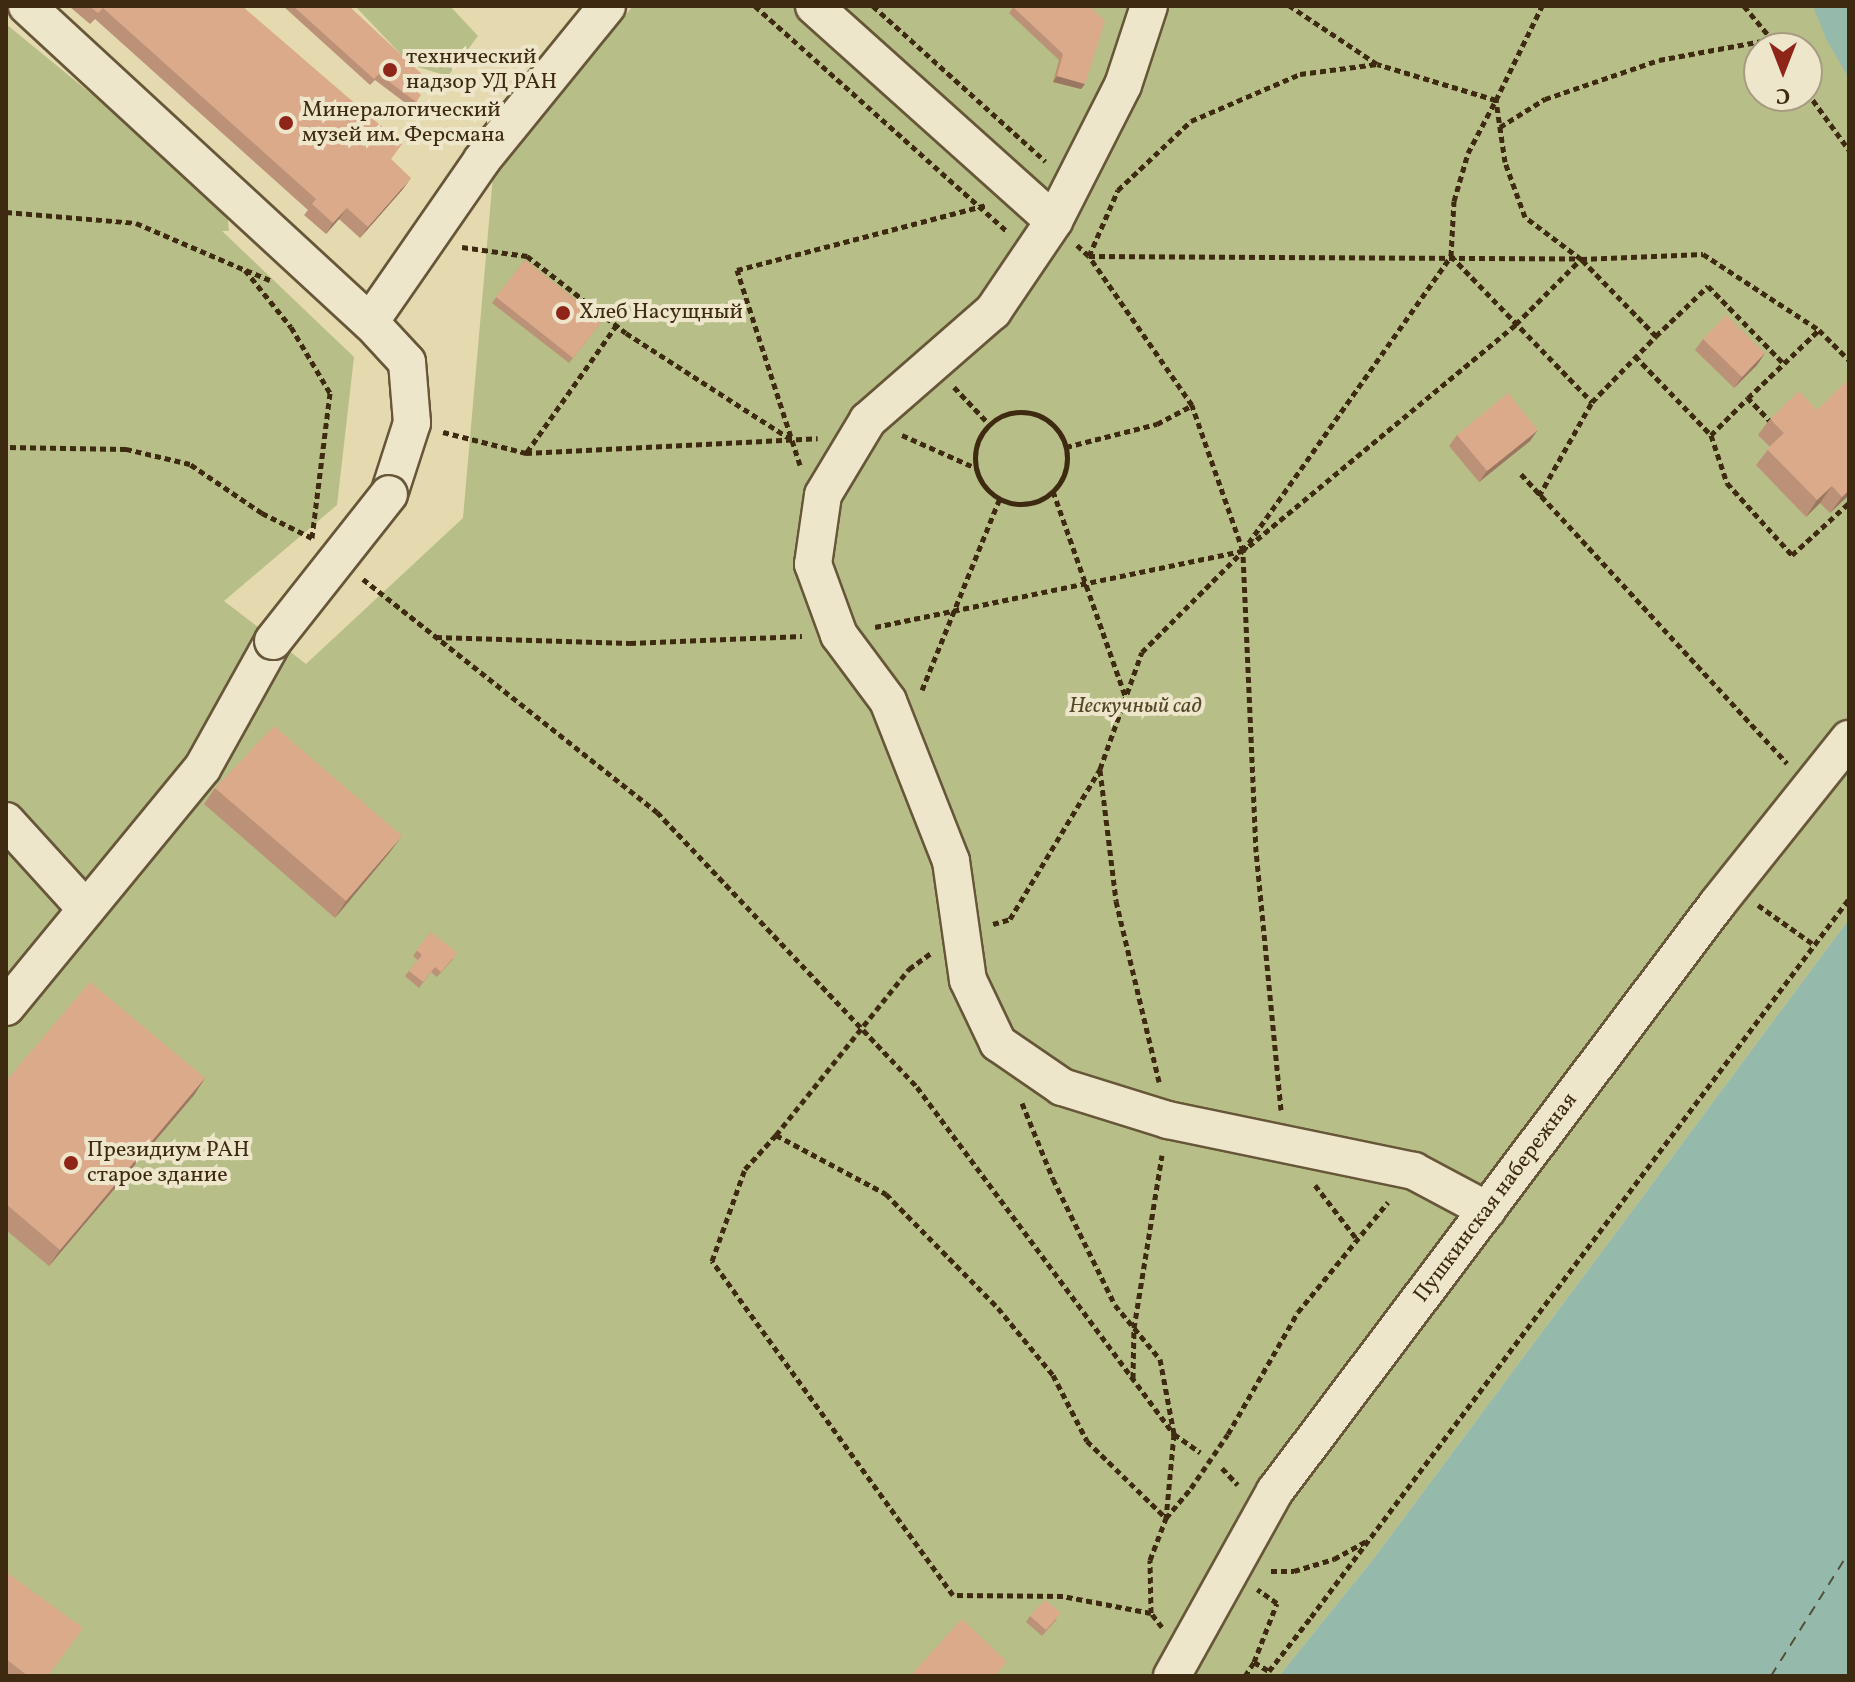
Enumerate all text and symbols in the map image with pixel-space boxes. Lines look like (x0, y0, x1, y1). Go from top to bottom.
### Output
north arrow (1743, 32, 1823, 112)
place label: технический надзор УД РАН (406, 44, 557, 96)
marker: технический надзор УД РАН (381, 61, 399, 79)
text: С (1776, 79, 1790, 110)
place label: Минералогический музей им. Ферсмана (302, 97, 505, 148)
marker: Минералогический музей им. Ферсмана (277, 114, 295, 132)
place label: Хлеб Насущный (579, 300, 743, 326)
marker: Хлеб Насущный (554, 304, 572, 322)
park label: Нескучный сад (1069, 694, 1201, 720)
street label: Пушкинская набережная (1409, 1088, 1583, 1308)
place label: Президиум РАН старое здание (87, 1137, 250, 1188)
marker: Президиум РАН старое здание (62, 1154, 80, 1172)

